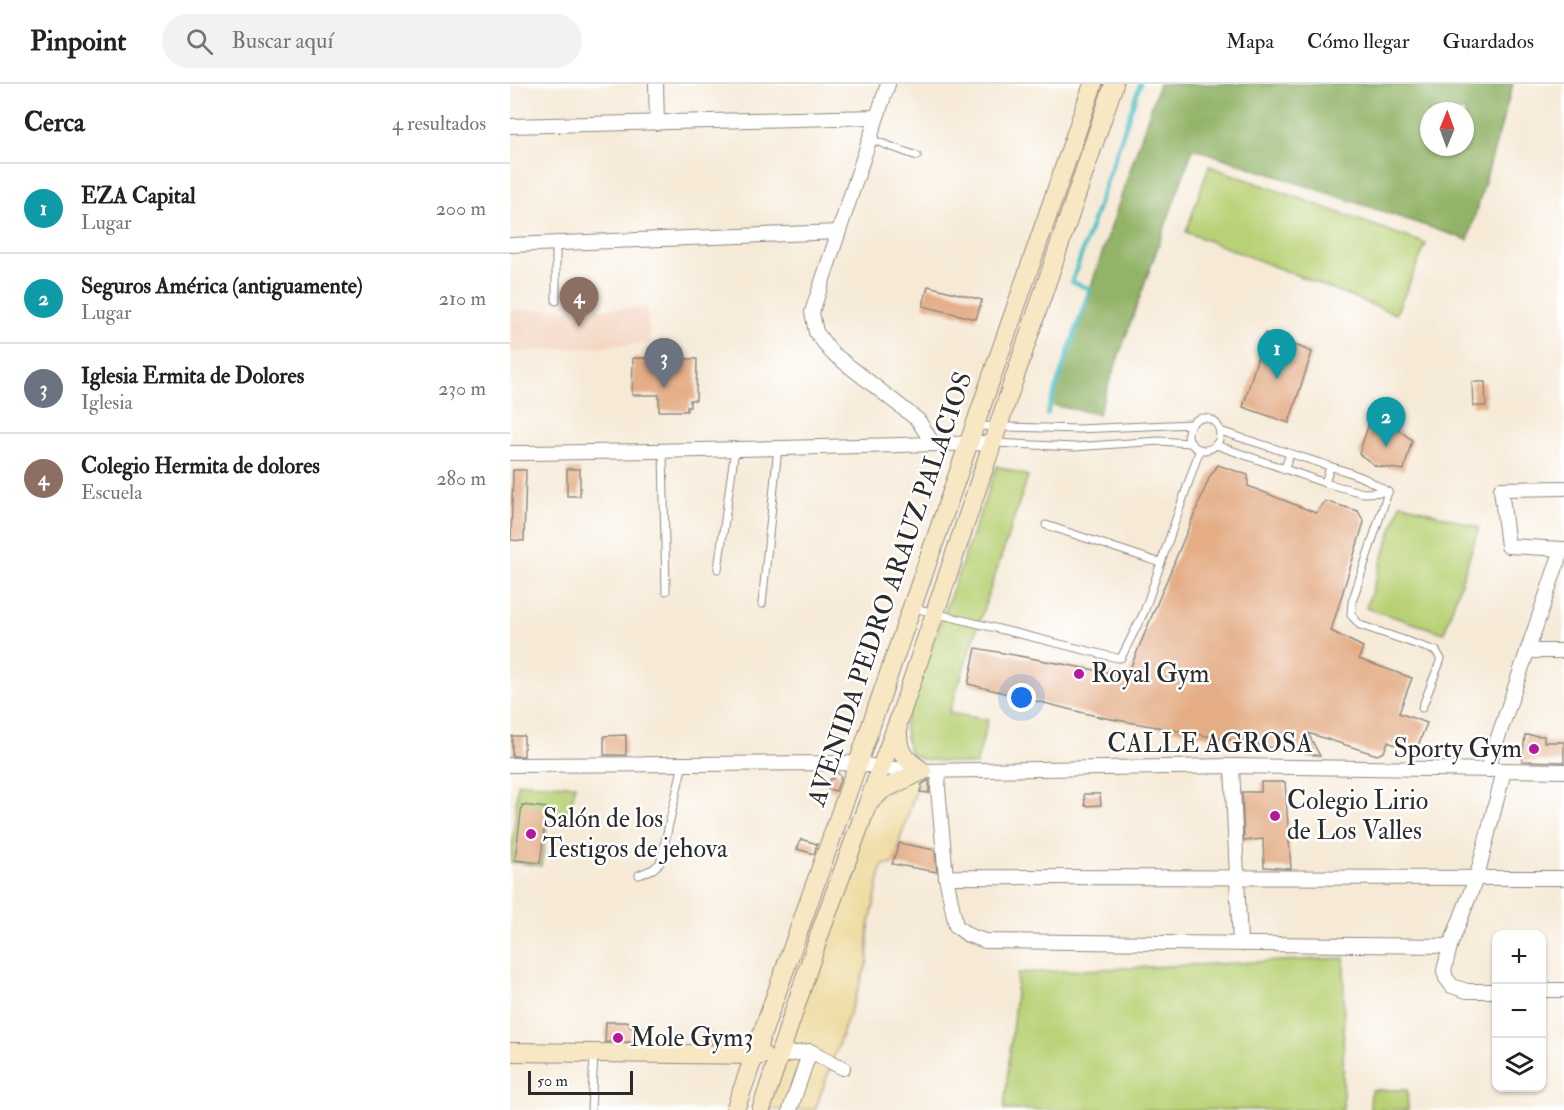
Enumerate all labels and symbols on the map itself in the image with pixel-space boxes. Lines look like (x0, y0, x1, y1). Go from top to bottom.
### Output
north arrow (1420, 102, 1474, 156)
pin: 4 (560, 278, 598, 327)
pin: 1 (1258, 330, 1296, 379)
pin: 3 (644, 338, 684, 388)
street label: AVENIDA PEDRO ARAUZ PALACIOS (800, 368, 980, 811)
pin: 2 (1366, 398, 1406, 447)
place label: Royal Gym (1091, 658, 1209, 690)
marker: Royal Gym (1072, 667, 1086, 681)
your location (1007, 683, 1036, 712)
street label: CALLE AGROSA (1107, 728, 1313, 760)
place label: Sporty Gym (1393, 733, 1522, 766)
marker: Sporty Gym (1527, 742, 1541, 756)
place label: Colegio Lirio de Los Valles (1287, 785, 1428, 847)
place label: Salón de los Testigos de jehova (543, 803, 728, 865)
marker: Colegio Lirio de Los Valles (1268, 809, 1282, 823)
marker: Salón de los Testigos de jehova (524, 827, 538, 841)
place label: Mole Gym3 (630, 1022, 753, 1054)
marker: Mole Gym3 (611, 1031, 625, 1045)
scale bar (528, 1068, 633, 1096)

